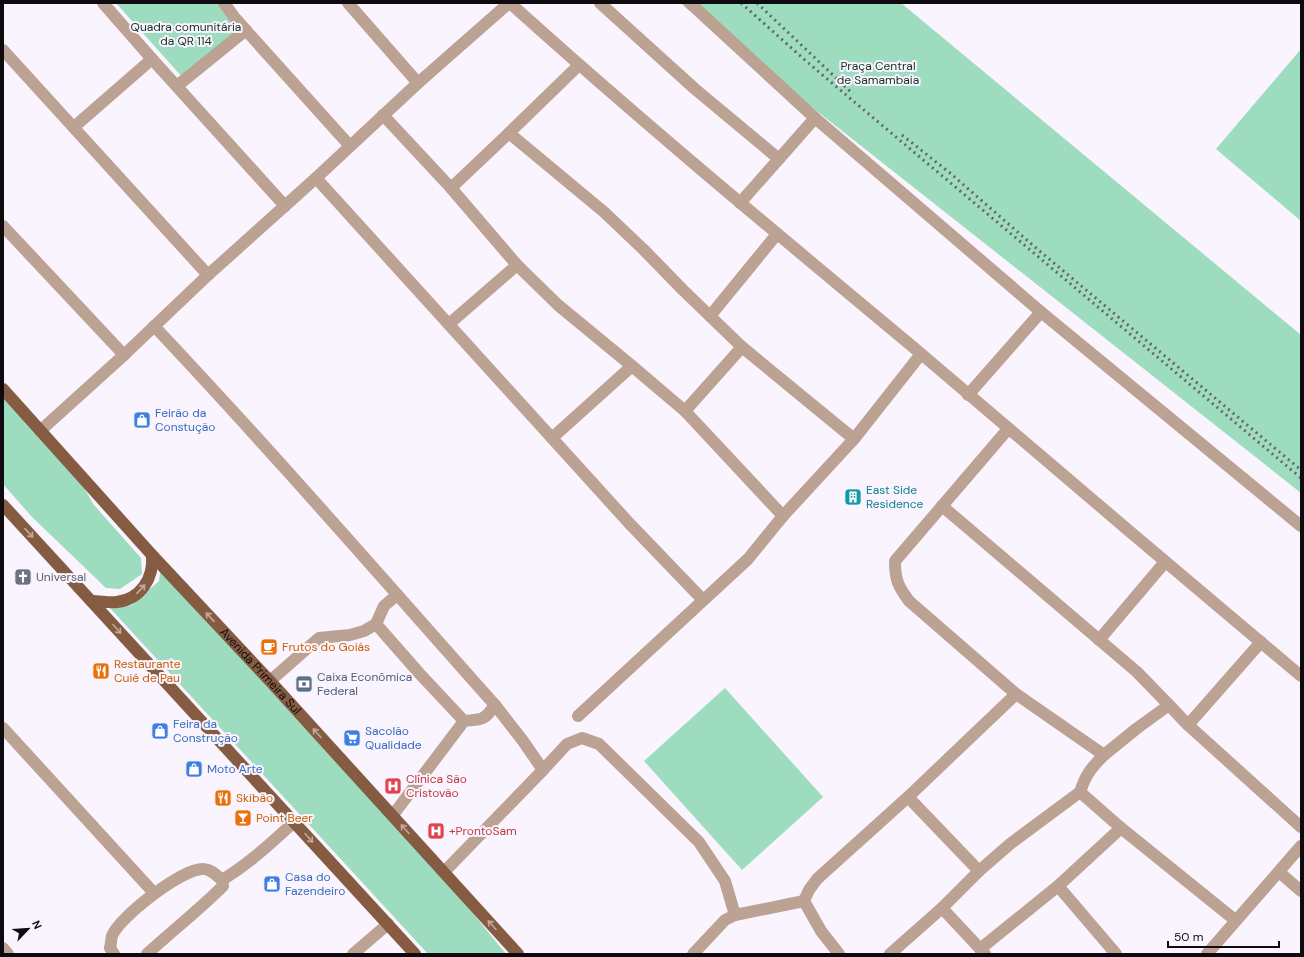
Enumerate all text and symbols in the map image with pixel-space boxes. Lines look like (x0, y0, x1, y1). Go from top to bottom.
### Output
park label: Quadra comunitária da QR 114 (131, 19, 241, 49)
park label: Praça Central de Samambaia (837, 58, 919, 88)
place label: Feirão da Constução (155, 405, 215, 435)
shop icon: Feirão da Constução (132, 410, 152, 430)
place label: East Side Residence (866, 482, 924, 512)
building icon: East Side Residence (843, 487, 863, 507)
one-way arrow (25, 528, 34, 539)
church icon: Universal (13, 567, 33, 587)
place label: Universal (36, 569, 86, 585)
one-way arrow (136, 584, 146, 594)
one-way arrow (205, 612, 215, 622)
one-way arrow (113, 624, 122, 634)
street label: Avenida Primeira Sul (216, 624, 305, 718)
cafe icon: Frutos do Goiás (259, 637, 279, 657)
place label: Frutos do Goiás (282, 639, 370, 655)
place label: Restaurante Cuié de Pau (114, 656, 181, 686)
restaurant icon: Restaurante Cuié de Pau (91, 661, 111, 681)
place label: Caixa Econômica Federal (317, 669, 412, 699)
bank icon: Caixa Econômica Federal (294, 674, 314, 694)
place label: Feira da Construção (173, 716, 238, 746)
shop icon: Feira da Construção (150, 721, 170, 741)
place label: Sacolão Qualidade (365, 723, 422, 753)
one-way arrow (313, 728, 322, 738)
supermarket icon: Sacolão Qualidade (342, 728, 362, 748)
shop icon: Moto Arte (184, 759, 204, 779)
place label: Moto Arte (207, 761, 263, 777)
place label: Clínica São Cristovão (406, 771, 467, 801)
hospital icon: Clínica São Cristovão (383, 776, 403, 796)
restaurant icon: Skibão (213, 788, 233, 808)
place label: Skibão (236, 790, 273, 806)
bar icon: Point Beer (233, 808, 253, 828)
place label: Point Beer (256, 810, 313, 826)
hospital icon: +ProntoSam (426, 821, 446, 841)
place label: +ProntoSam (449, 823, 517, 839)
one-way arrow (400, 824, 410, 834)
one-way arrow (305, 833, 314, 844)
place label: Casa do Fazendeiro (285, 869, 345, 899)
shop icon: Casa do Fazendeiro (262, 874, 282, 894)
north arrow (8, 909, 48, 949)
text: N (29, 918, 45, 931)
one-way arrow (487, 920, 497, 930)
scale bar (1168, 923, 1279, 949)
text: 50 m (1174, 929, 1203, 945)

